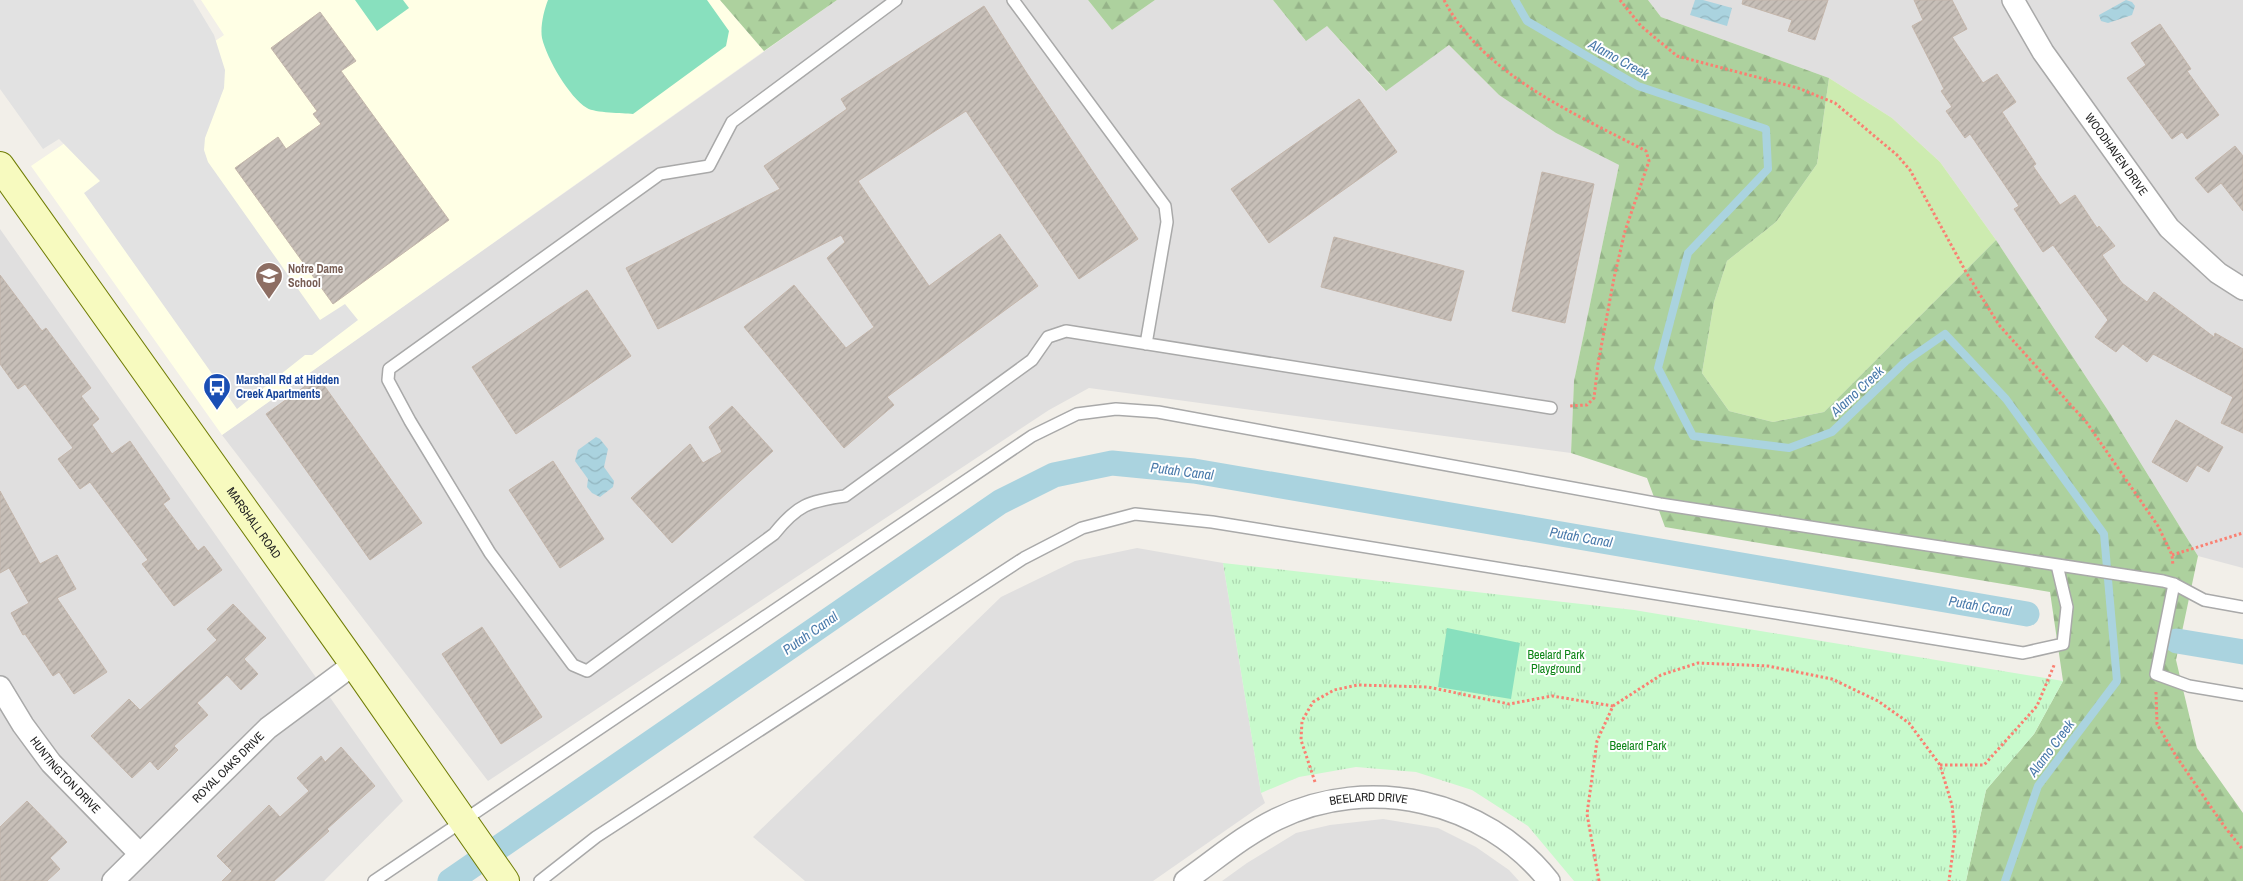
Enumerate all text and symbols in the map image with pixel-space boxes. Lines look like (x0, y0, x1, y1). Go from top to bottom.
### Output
water label: Alamo Creek (1585, 35, 1653, 84)
street label: WOODHAVEN DRIVE (2081, 110, 2151, 199)
school or university icon: Notre Dame School (254, 261, 284, 300)
place label: Notre Dame School (288, 261, 344, 291)
water label: Alamo Creek (1826, 361, 1888, 421)
bus stop icon: Marshall Rd at Hidden Creek Apartments (202, 372, 232, 411)
place label: Marshall Rd at Hidden Creek Apartments (236, 372, 339, 402)
water label: Putah Canal (1150, 458, 1215, 484)
street label: MARSHALL ROAD (223, 484, 285, 562)
water label: Putah Canal (1548, 523, 1614, 551)
water label: Putah Canal (1947, 592, 2013, 620)
water label: Putah Canal (779, 607, 841, 658)
park label: Beelard Park Playground (1528, 647, 1585, 677)
water label: Alamo Creek (2023, 715, 2079, 781)
street label: ROYAL OAKS DRIVE (189, 728, 268, 806)
street label: HUNTINGTON DRIVE (26, 733, 104, 817)
park label: Beelard Park (1610, 738, 1667, 754)
street label: BEELARD DRIVE (1328, 789, 1409, 809)

